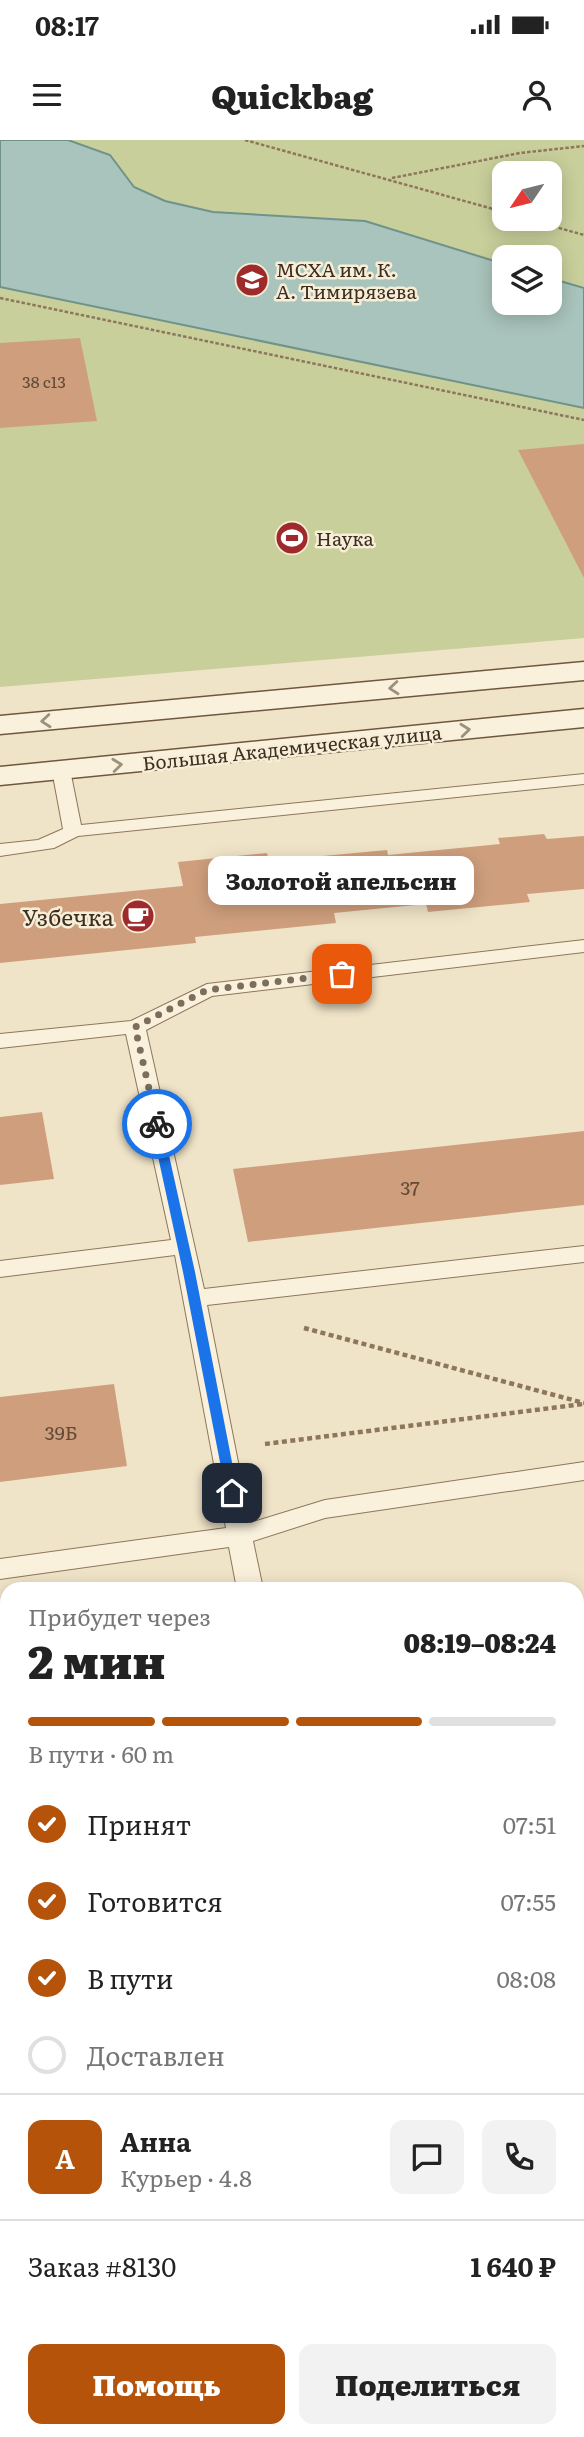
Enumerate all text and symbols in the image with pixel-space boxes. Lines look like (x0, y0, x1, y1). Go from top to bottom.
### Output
text: 08:17 (35, 5, 99, 44)
text: Quickbag (211, 71, 373, 119)
icon: menu (28, 76, 66, 114)
icon: person (518, 76, 556, 114)
north arrow (492, 161, 562, 231)
map controls (492, 161, 562, 315)
button: layers (492, 245, 562, 315)
place label: МСХА им. К. А. Тимирязева (276, 255, 418, 305)
school or university icon: МСХА им. К. А. Тимирязева (233, 261, 271, 299)
house number: 38 с13 (22, 369, 66, 393)
sports icon: Наука (273, 519, 311, 557)
place label: Наука (316, 524, 375, 552)
one-way arrow (388, 681, 400, 696)
one-way arrow (40, 713, 51, 728)
street label: Большая Академическая улица (141, 717, 444, 777)
one-way arrow (459, 722, 471, 737)
one-way arrow (111, 757, 122, 772)
callout: Золотой апельсин (209, 855, 475, 904)
text: Золотой апельсин (226, 863, 456, 897)
cafe icon: Узбечка (119, 897, 157, 935)
place label: Узбечка (22, 899, 115, 933)
pin (312, 944, 372, 1004)
icon: bag (323, 955, 361, 993)
courier (122, 1089, 192, 1159)
icon: bike (138, 1105, 176, 1143)
house number: 37 (400, 1173, 420, 1201)
house number: 39Б (45, 1418, 77, 1446)
pin (202, 1463, 262, 1523)
icon: home (213, 1474, 251, 1512)
text: Прибудет через (28, 1599, 211, 1633)
text: 08:19–08:24 (404, 1622, 556, 1661)
text: 2 мин (28, 1625, 166, 1693)
text: В пути · 60 m (28, 1736, 174, 1770)
text: Принят (87, 1804, 191, 1843)
icon: check (28, 1805, 66, 1843)
text: 07:51 (503, 1807, 556, 1841)
text: Готовится (87, 1881, 223, 1920)
icon: check (28, 1882, 66, 1920)
text: 07:55 (500, 1884, 556, 1918)
text: В пути (87, 1958, 174, 1997)
icon: check (28, 1959, 66, 1997)
text: 08:08 (496, 1961, 556, 1995)
text: Доставлен (87, 2035, 225, 2074)
button: chat (390, 2120, 464, 2194)
button: phone (482, 2120, 556, 2194)
text: Анна (120, 2121, 191, 2160)
text: А (55, 2138, 75, 2177)
text: Курьер · 4.8 (120, 2160, 252, 2194)
text: Заказ #8130 (28, 2246, 176, 2285)
text: 1 640 ₽ (471, 2246, 556, 2285)
button: Помощь (28, 2344, 285, 2424)
button: Поделиться (299, 2344, 556, 2424)

